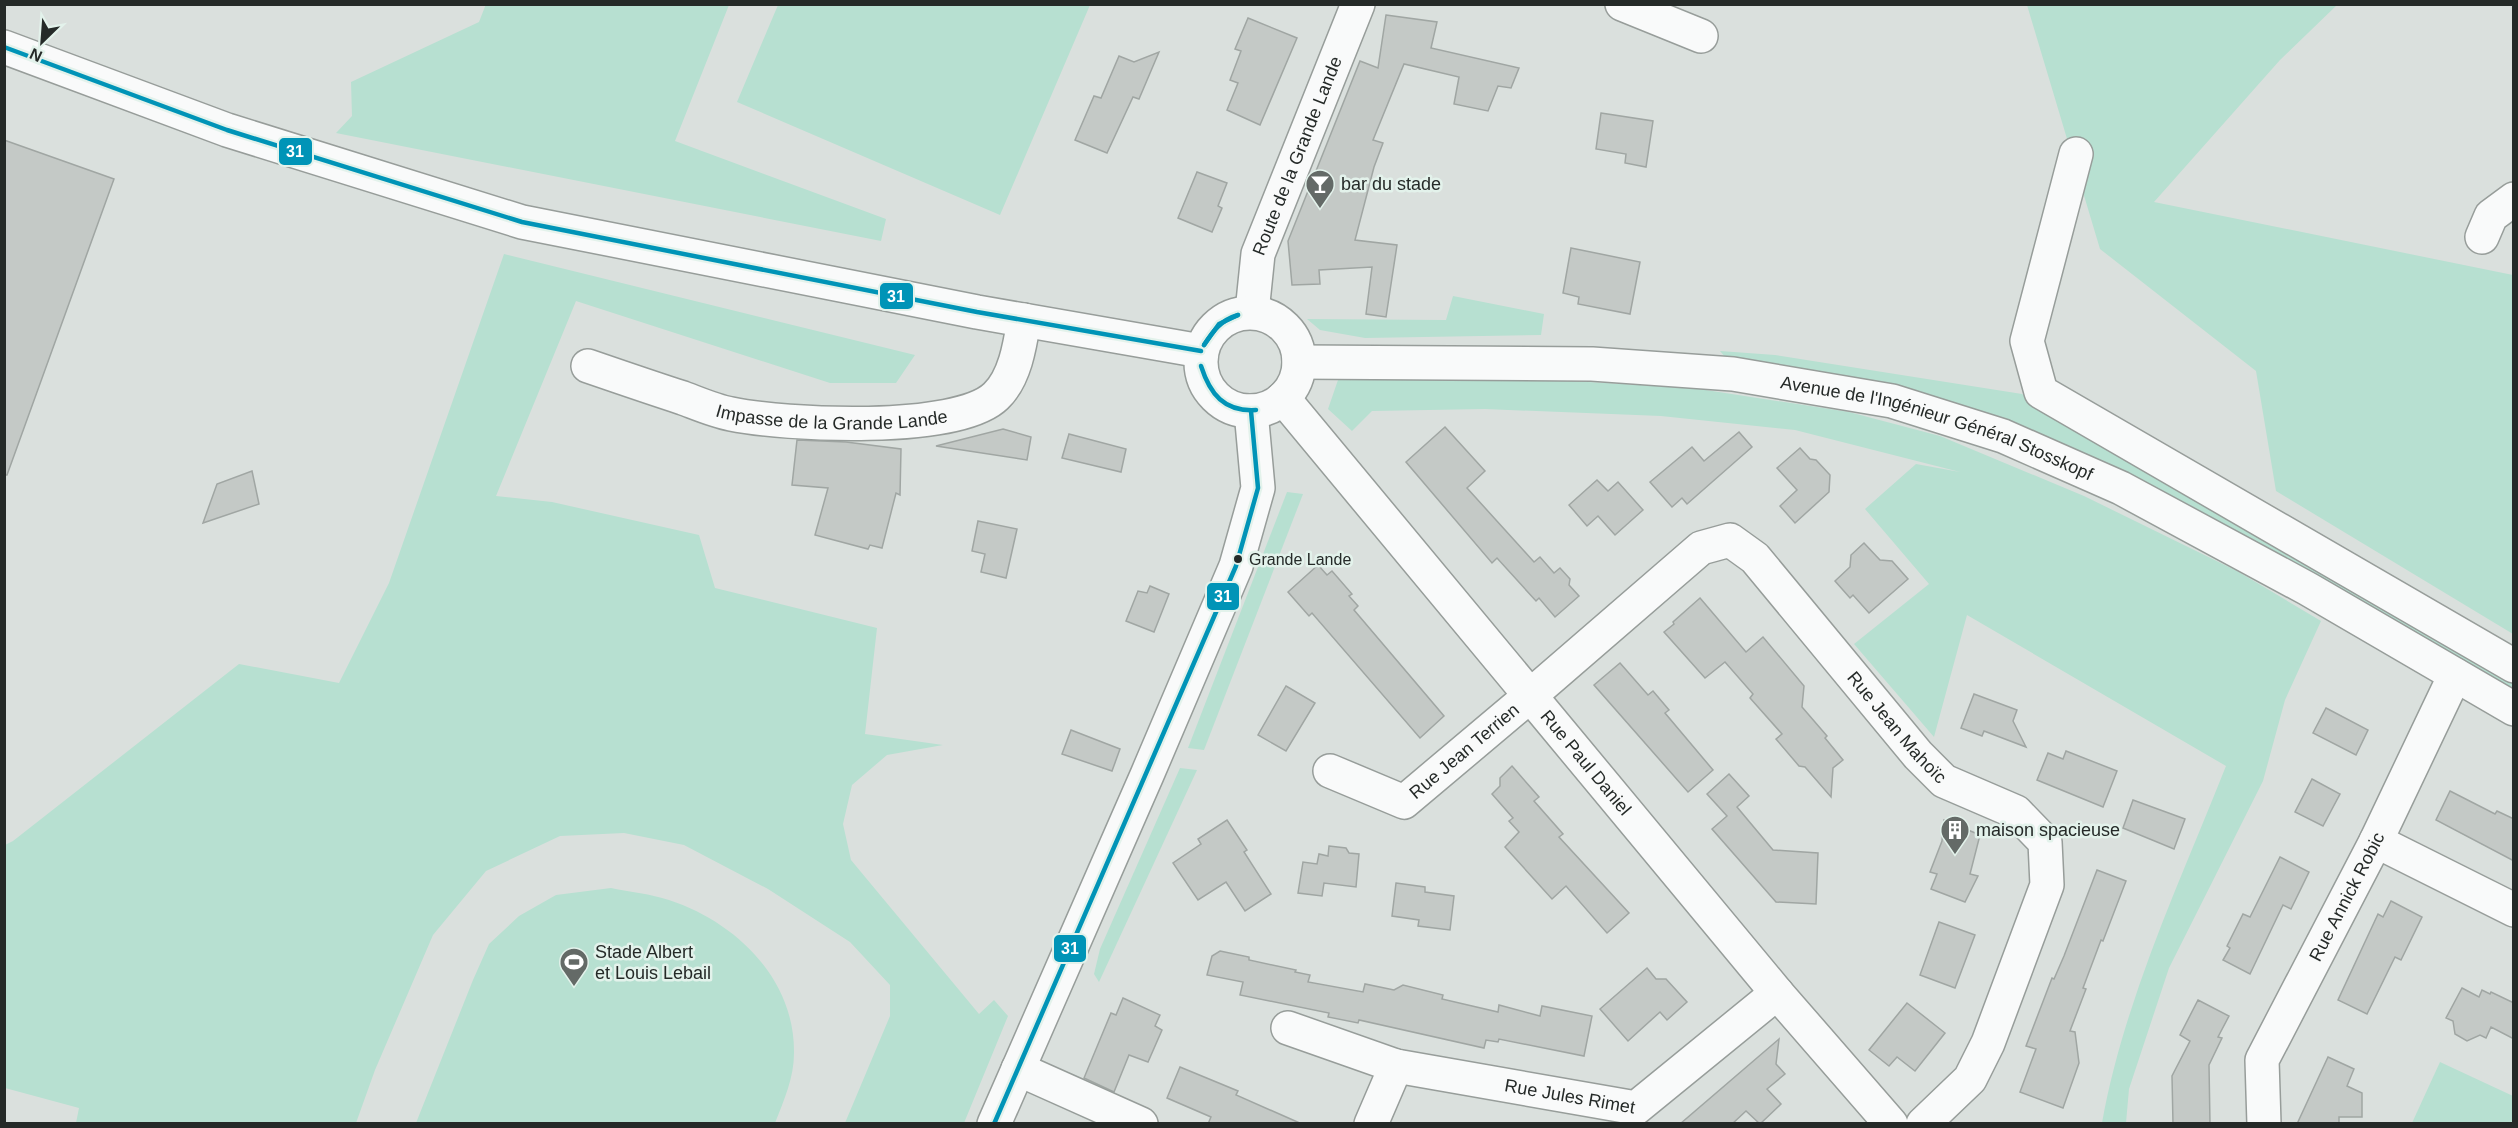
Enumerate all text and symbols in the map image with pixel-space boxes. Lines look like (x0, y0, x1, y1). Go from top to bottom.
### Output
north arrow (12, 12, 72, 72)
text: N (27, 45, 45, 65)
street label: Route de la Grande Lande (1249, 54, 1346, 258)
line badge: 31 (278, 137, 313, 166)
text: 31 (286, 143, 304, 160)
bar icon: bar du stade (1304, 168, 1336, 210)
place label: bar du stade (1341, 174, 1441, 194)
line badge: 31 (879, 282, 914, 310)
text: 31 (887, 288, 905, 305)
street label: Avenue de l'Ingénieur Général Stosskopf (1779, 372, 2097, 485)
street label: Impasse de la Grande Lande (714, 401, 949, 434)
place label: Grande Lande (1249, 551, 1351, 568)
marker: Grande Lande (1232, 553, 1244, 565)
line badge: 31 (1206, 582, 1240, 611)
text: 31 (1214, 588, 1232, 605)
street label: Rue Jean Mahoïc (1843, 668, 1951, 788)
street label: Rue Jean Terrien (1405, 700, 1523, 803)
street label: Rue Paul Daniel (1537, 706, 1635, 819)
building icon: maison spacieuse (1939, 814, 1971, 856)
place label: maison spacieuse (1976, 820, 2120, 840)
street label: Rue Annick Robic (2305, 829, 2389, 964)
line badge: 31 (1053, 934, 1087, 963)
text: 31 (1061, 940, 1079, 957)
place label: Stade Albert et Louis Lebail (595, 942, 711, 983)
sports icon: Stade Albert et Louis Lebail (558, 946, 590, 988)
street label: Rue Jules Rimet (1503, 1075, 1637, 1118)

